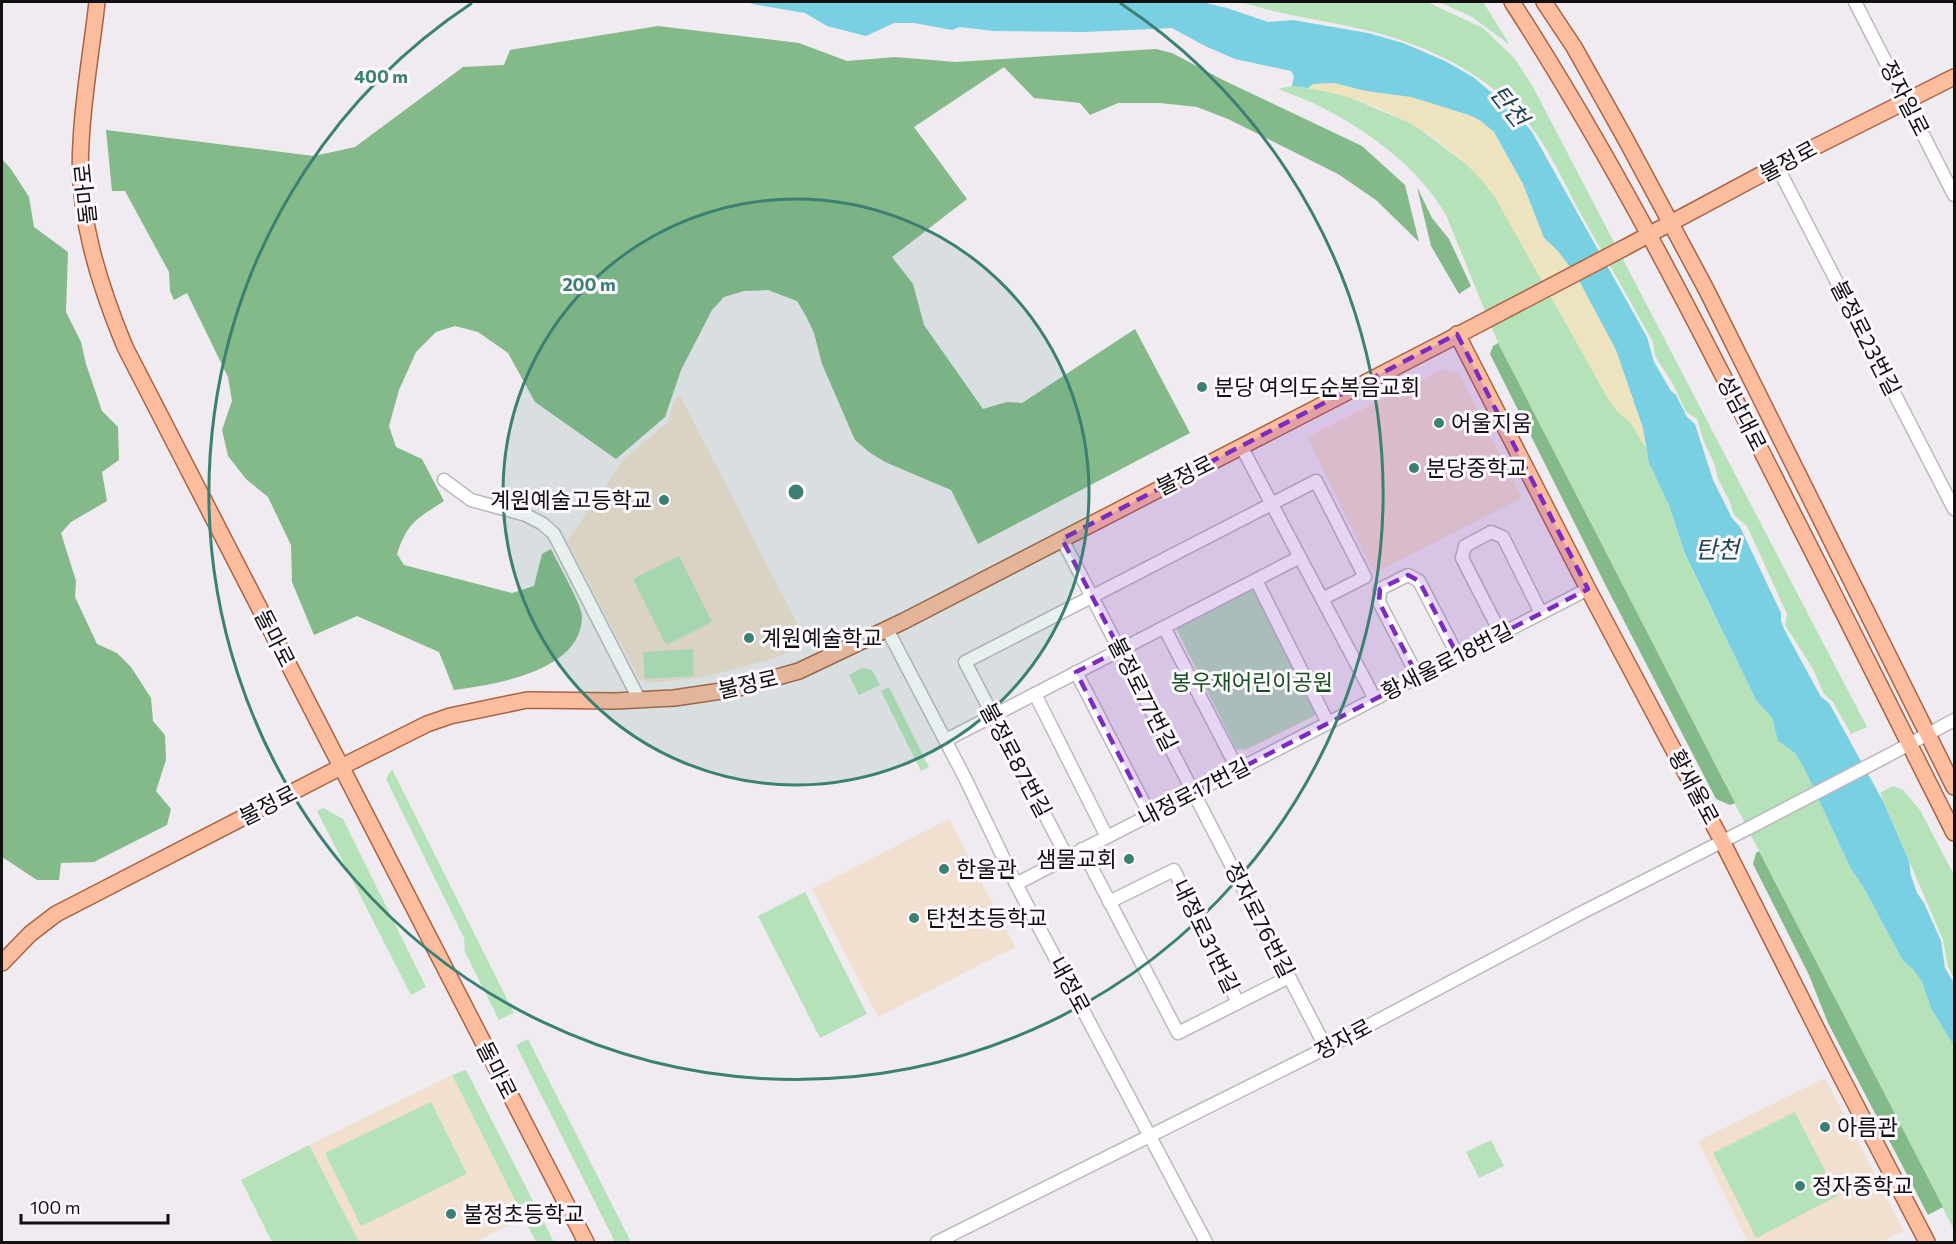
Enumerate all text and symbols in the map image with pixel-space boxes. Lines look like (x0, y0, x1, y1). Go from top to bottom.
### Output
street label: 정자일로 (1875, 56, 1936, 140)
text: 400 m (354, 65, 408, 87)
water label: 탄천 (1485, 79, 1537, 134)
street label: 불정로 (1755, 134, 1821, 187)
street label: 돌마로 (68, 162, 101, 226)
text: 200 m (562, 273, 616, 295)
street label: 불정로23번길 (1826, 276, 1907, 400)
street label: 성남대로 (1712, 371, 1773, 455)
place label: 분당 여의도순복음교회 (1214, 373, 1421, 400)
marker: 분당 여의도순복음교회 (1195, 380, 1209, 394)
place label: 어울지움 (1451, 409, 1532, 436)
marker: 어울지움 (1432, 416, 1446, 430)
street label: 불정로 (1152, 449, 1218, 500)
place label: 분당중학교 (1426, 454, 1527, 481)
marker: 분당중학교 (1407, 461, 1421, 475)
centre of rings (786, 482, 806, 502)
place label: 계원예술고등학교 (490, 486, 652, 513)
marker: 계원예술고등학교 (657, 493, 671, 507)
water label: 탄천 (1695, 534, 1742, 563)
street label: 돌마로 (250, 605, 301, 671)
street label: 황새울로18번길 (1376, 616, 1517, 705)
place label: 계원예술학교 (761, 624, 882, 651)
marker: 계원예술학교 (742, 631, 756, 645)
street label: 불정로77번길 (1103, 632, 1184, 755)
street label: 불정로 (715, 664, 781, 703)
park label: 봉우재어린이공원 (1171, 668, 1333, 695)
street label: 불정로87번길 (975, 698, 1058, 822)
street label: 황새울로 (1664, 745, 1725, 829)
street label: 내정로17번길 (1133, 752, 1254, 831)
street label: 불정로 (235, 779, 301, 830)
place label: 샘물교회 (1036, 845, 1117, 872)
marker: 샘물교회 (1122, 852, 1136, 866)
place label: 한울관 (956, 855, 1017, 882)
street label: 정자로76번길 (1220, 857, 1301, 982)
marker: 한울관 (937, 862, 951, 876)
street label: 내정로31번길 (1167, 875, 1246, 997)
place label: 탄천초등학교 (926, 904, 1047, 931)
marker: 탄천초등학교 (907, 911, 921, 925)
street label: 내정로 (1044, 952, 1097, 1018)
street label: 정자로 (1310, 1012, 1376, 1065)
street label: 돌마로 (472, 1037, 523, 1103)
place label: 아름관 (1837, 1113, 1898, 1140)
marker: 아름관 (1818, 1120, 1832, 1134)
place label: 정자중학교 (1812, 1172, 1913, 1199)
marker: 정자중학교 (1793, 1179, 1807, 1193)
scale bar (21, 1187, 168, 1225)
text: 100 m (30, 1196, 80, 1218)
place label: 불정초등학교 (463, 1200, 584, 1227)
marker: 불정초등학교 (444, 1207, 458, 1221)

